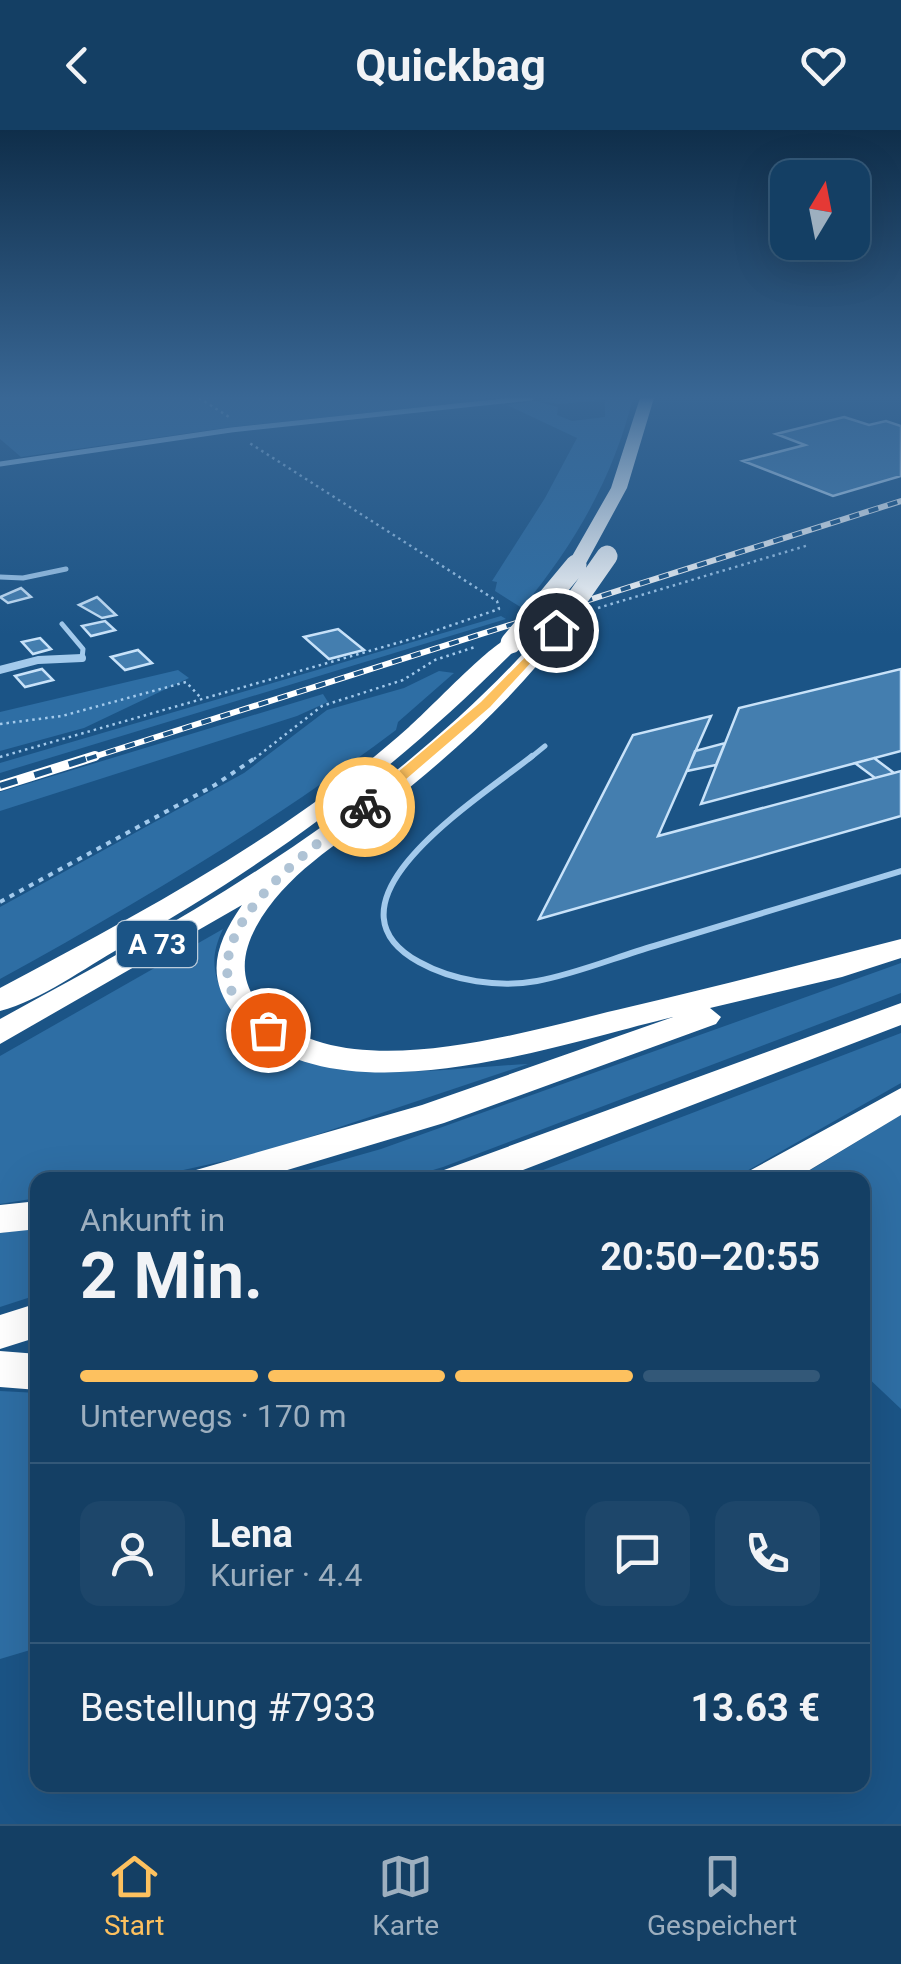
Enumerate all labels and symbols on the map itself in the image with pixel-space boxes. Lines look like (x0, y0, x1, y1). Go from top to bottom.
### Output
north arrow (770, 160, 870, 260)
pin (514, 588, 599, 673)
courier (315, 757, 415, 857)
road number: A 73 (117, 921, 197, 967)
pin (226, 988, 311, 1073)

